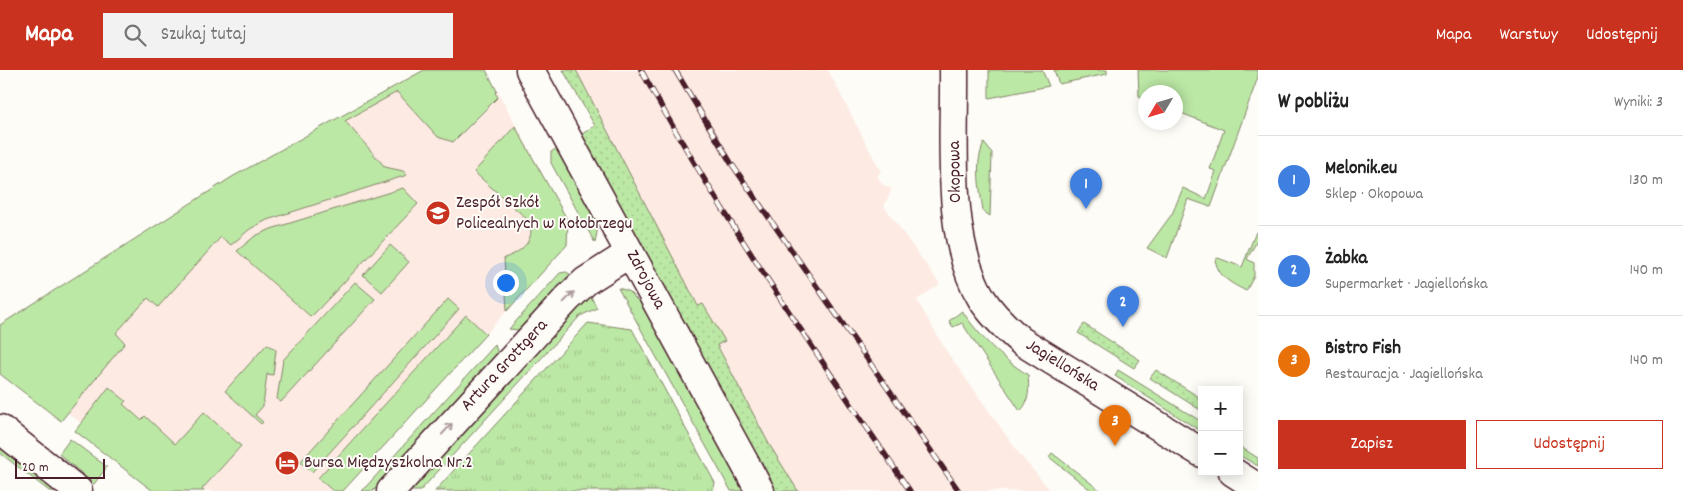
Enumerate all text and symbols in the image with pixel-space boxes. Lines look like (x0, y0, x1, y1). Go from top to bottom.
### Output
search box (103, 13, 453, 58)
text: Mapa (25, 18, 73, 52)
icon: search (121, 21, 149, 49)
text: Szukaj tutaj (161, 22, 247, 49)
text: Mapa (1436, 23, 1472, 48)
text: Warstwy (1500, 23, 1558, 48)
text: Udostępnij (1586, 23, 1658, 48)
north arrow (1138, 85, 1183, 130)
text: W pobliżu (1278, 88, 1349, 118)
text: Wyniki: 3 (1614, 91, 1663, 114)
street label: Okopowa (943, 140, 969, 203)
text: Melonik.eu (1325, 156, 1397, 183)
pin: 1 (1070, 168, 1102, 209)
text: 1 (1292, 169, 1296, 192)
text: 130 m (1629, 169, 1663, 192)
text: Sklep · Okopowa (1325, 183, 1423, 206)
place label: Zespół Szkół Policealnych w Kołobrzegu (456, 191, 632, 237)
school or university icon: Zespół Szkół Policealnych w Kołobrzegu (425, 200, 451, 226)
street label: Zdrojowa (619, 246, 671, 315)
text: Żabka (1325, 246, 1367, 273)
text: 2 (1291, 259, 1298, 282)
text: 140 m (1629, 259, 1663, 282)
your location (493, 270, 519, 296)
text: Supermarket · Jagiellońska (1325, 273, 1487, 296)
pin: 2 (1107, 286, 1139, 327)
one-way arrow (563, 291, 576, 303)
street label: Artura Grottgera (456, 314, 555, 418)
street label: Jagiellońska (1020, 334, 1104, 399)
text: Bistro Fish (1325, 336, 1401, 363)
text: 3 (1290, 349, 1298, 372)
text: 140 m (1629, 349, 1663, 372)
text: Restauracja · Jagiellońska (1325, 363, 1483, 386)
map controls (1198, 386, 1243, 476)
button: + (1198, 386, 1243, 431)
pin: 3 (1099, 405, 1131, 446)
button: Zapisz (1278, 420, 1466, 469)
button: Udostępnij (1476, 420, 1663, 469)
one-way arrow (442, 423, 453, 436)
button: − (1198, 431, 1243, 476)
hotel icon: Bursa Międzyszkolna Nr.2 (274, 450, 300, 476)
place label: Bursa Międzyszkolna Nr.2 (304, 451, 473, 476)
scale bar (15, 456, 105, 479)
text: 20 m (22, 458, 49, 478)

